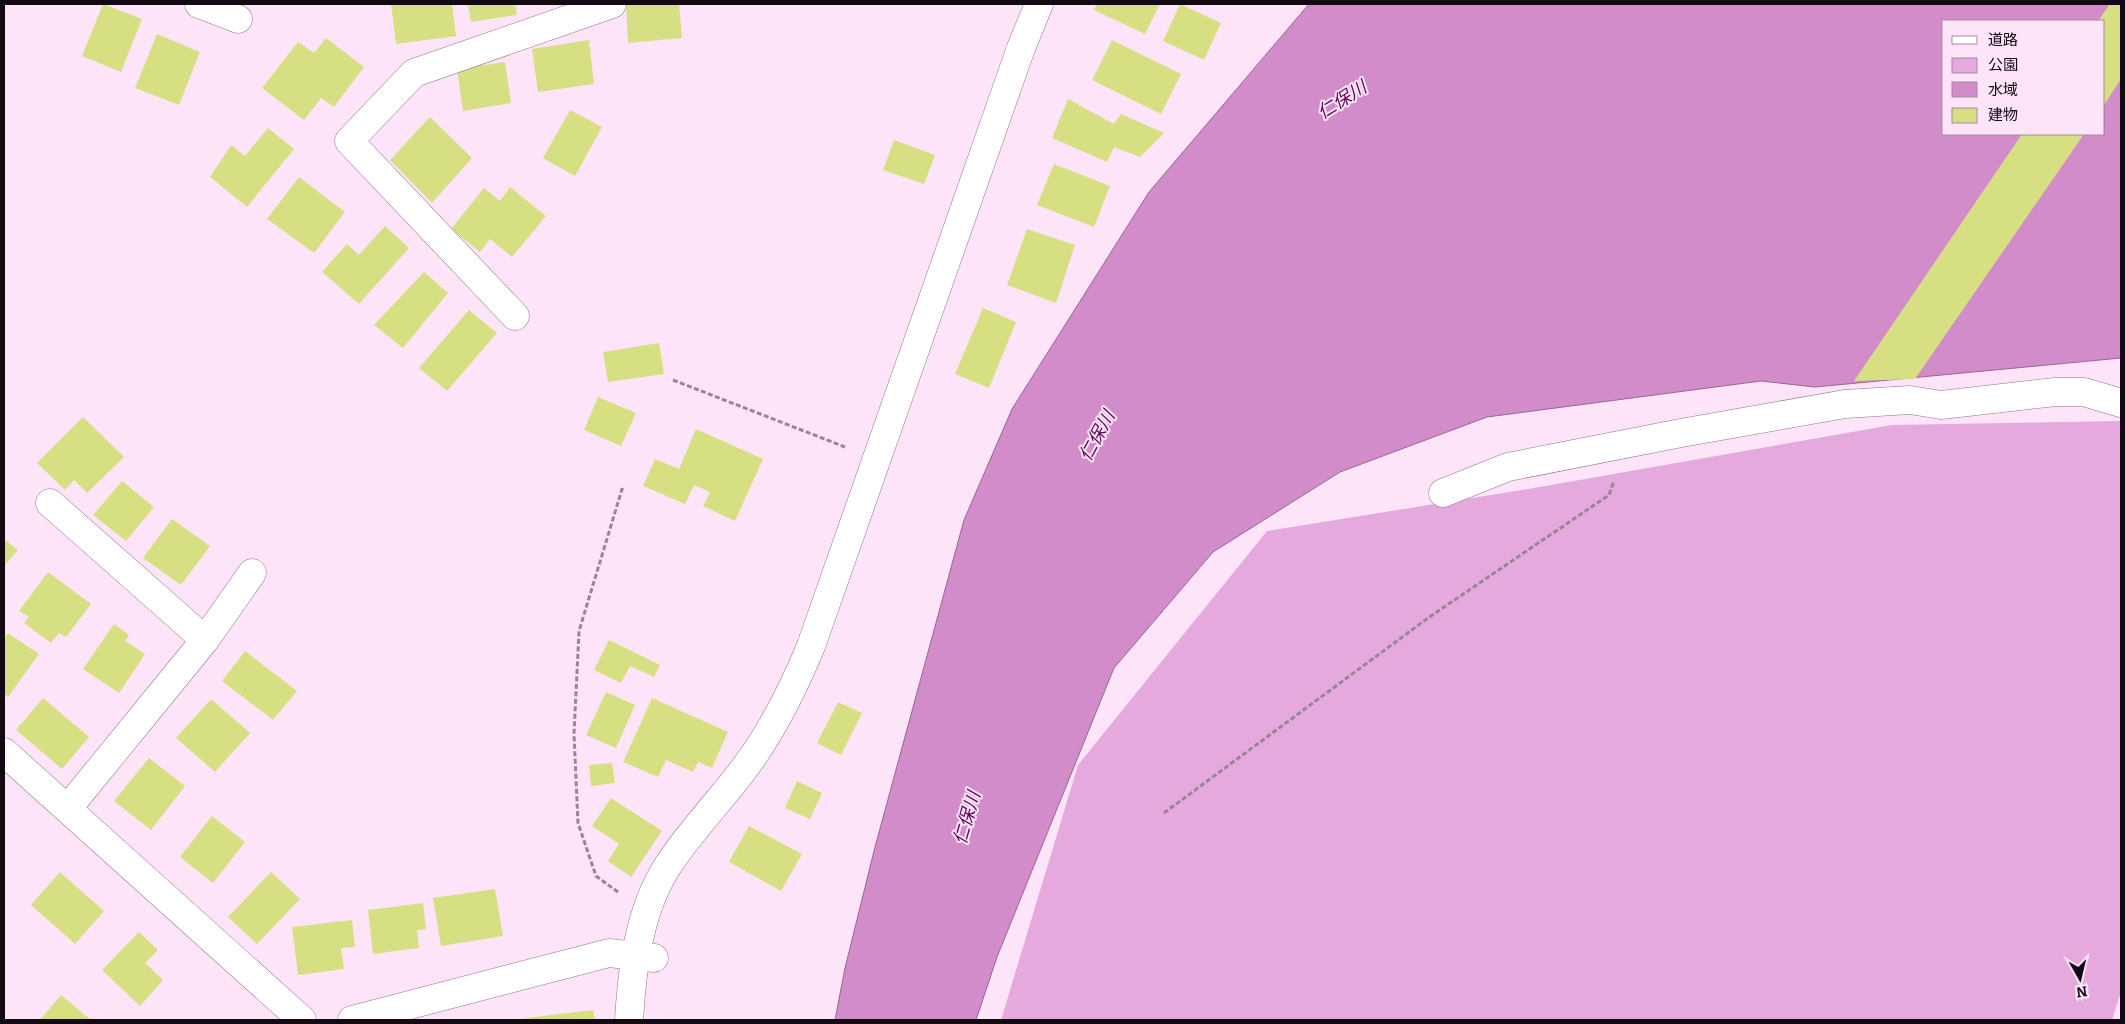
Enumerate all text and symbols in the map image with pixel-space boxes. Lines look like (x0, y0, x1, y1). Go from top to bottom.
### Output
legend (1942, 20, 2105, 135)
text: 道路 (1988, 31, 2018, 49)
text: 公園 (1988, 56, 2018, 74)
water label: 仁保川 (1313, 75, 1372, 124)
text: 水域 (1988, 81, 2018, 99)
text: 建物 (1988, 106, 2018, 124)
water label: 仁保川 (1074, 405, 1121, 465)
water label: 仁保川 (949, 787, 986, 847)
north arrow (2055, 954, 2105, 1004)
text: N (2075, 982, 2088, 1001)

